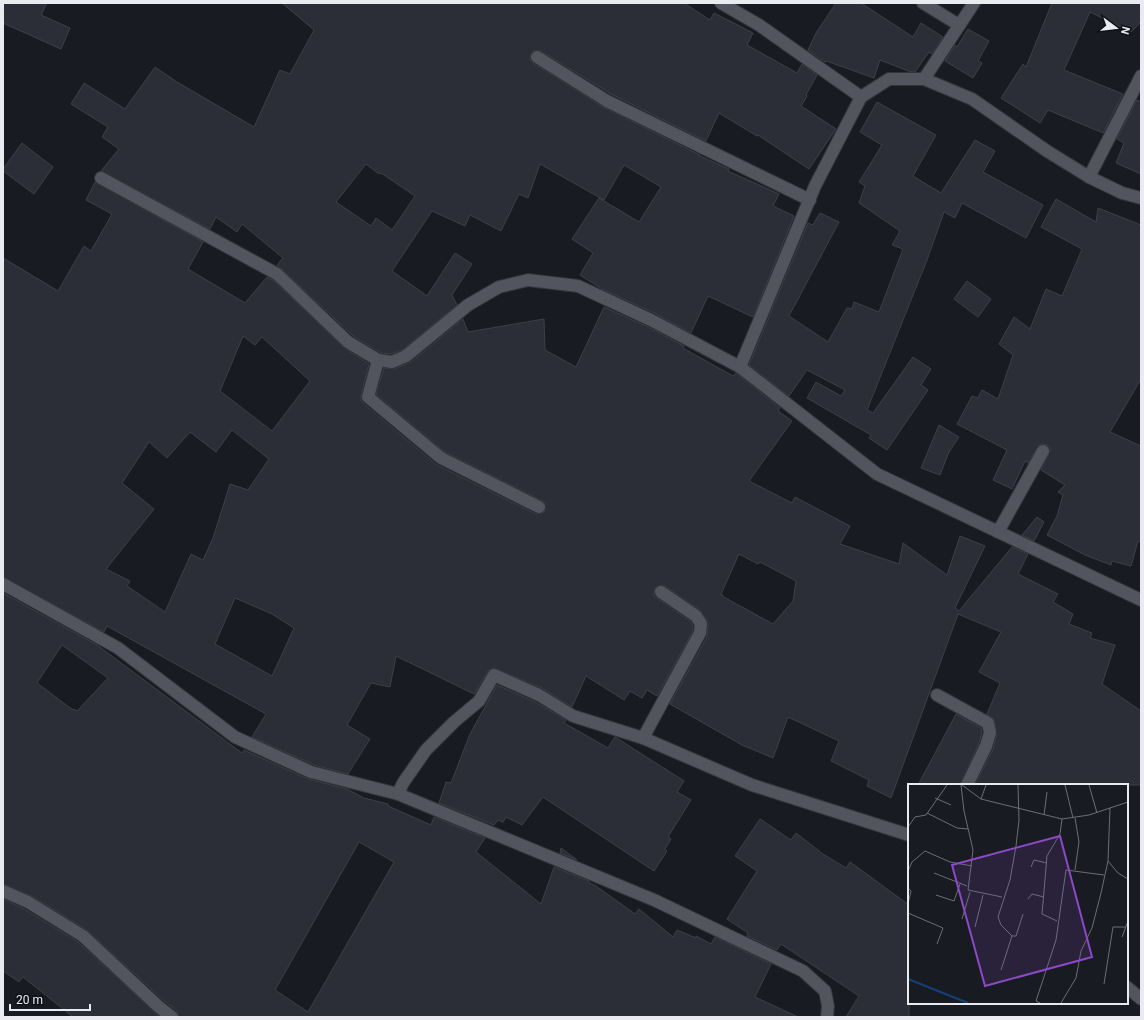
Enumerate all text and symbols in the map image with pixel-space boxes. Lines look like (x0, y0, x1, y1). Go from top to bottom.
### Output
north arrow (1096, 8, 1136, 48)
text: N (1118, 25, 1132, 36)
inset map (908, 784, 1128, 1004)
scale bar (10, 986, 90, 1012)
text: 20 m (16, 993, 43, 1007)

